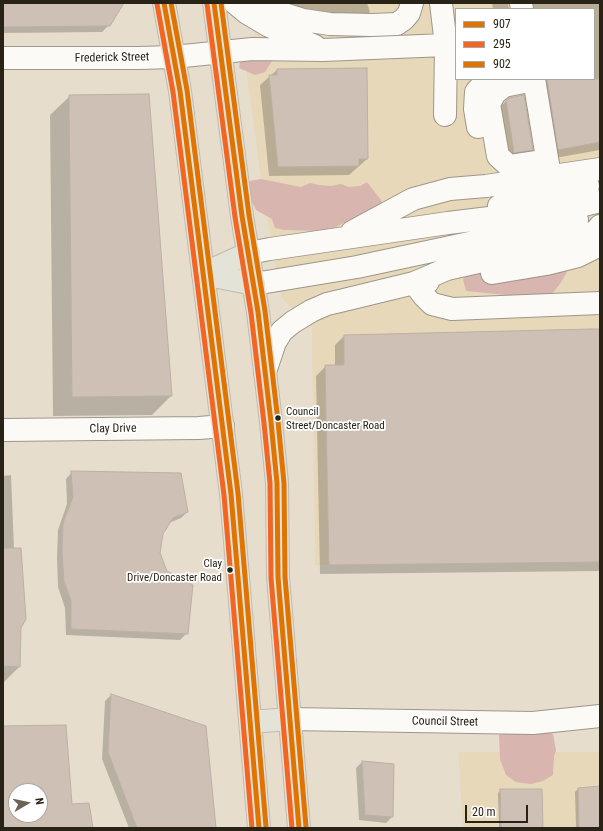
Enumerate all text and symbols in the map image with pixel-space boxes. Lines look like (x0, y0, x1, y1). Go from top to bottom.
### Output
legend (455, 8, 595, 80)
text: 907 (493, 17, 511, 31)
text: 295 (493, 37, 511, 51)
street label: Frederick Street (75, 50, 149, 66)
text: 902 (493, 57, 511, 71)
place label: Council Street/Doncaster Road (286, 405, 385, 431)
marker: Council Street/Doncaster Road (273, 413, 283, 423)
street label: Clay Drive (89, 421, 137, 437)
place label: Clay Drive/Doncaster Road (127, 557, 222, 583)
marker: Clay Drive/Doncaster Road (225, 565, 235, 575)
street label: Council Street (412, 714, 478, 730)
north arrow (8, 783, 48, 823)
text: N (32, 797, 46, 806)
scale bar (467, 797, 530, 823)
text: 20 m (472, 805, 496, 819)

